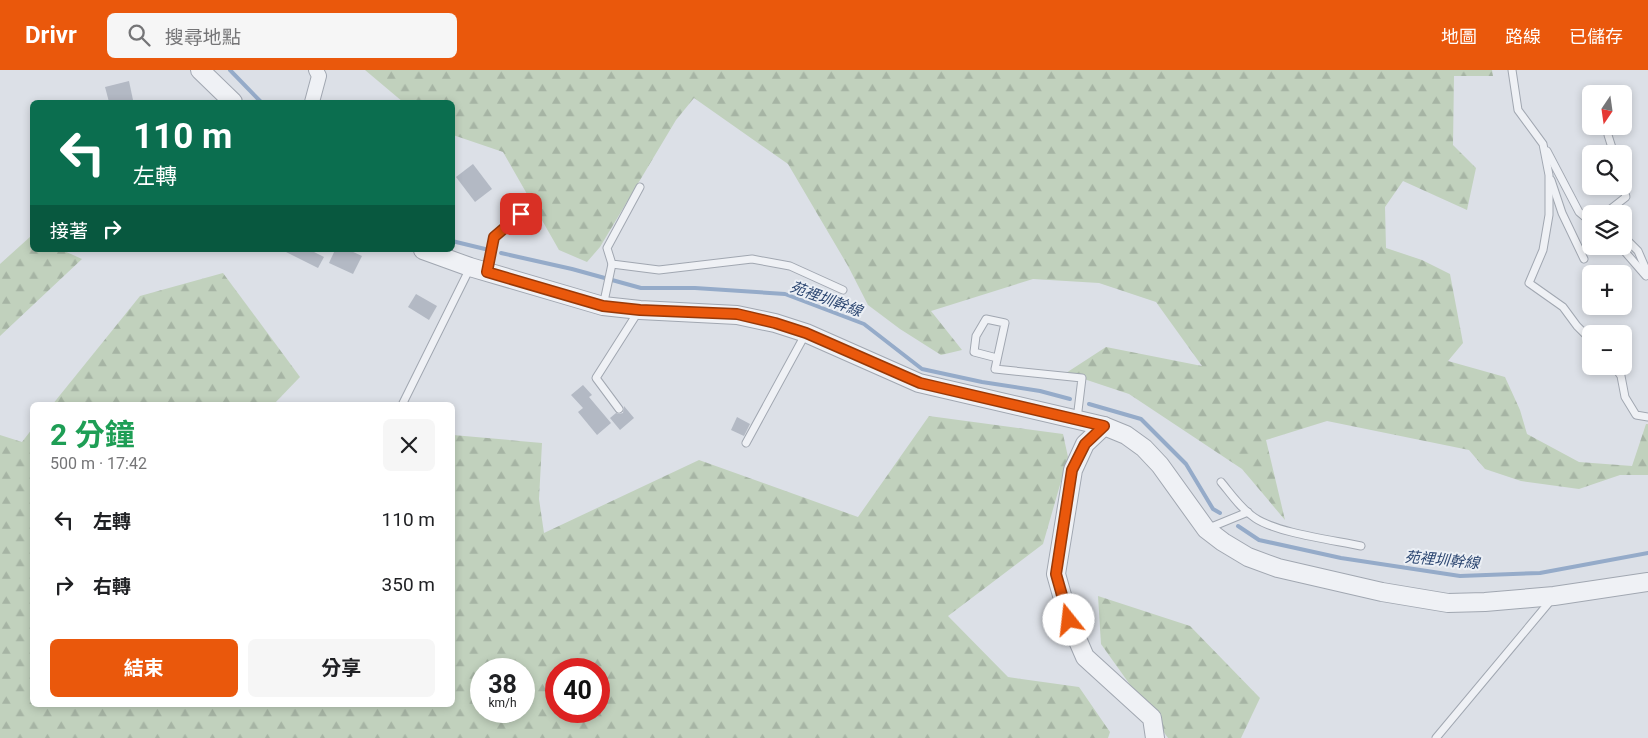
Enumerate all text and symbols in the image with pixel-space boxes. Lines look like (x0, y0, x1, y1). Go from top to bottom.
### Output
search box (107, 13, 457, 58)
text: Drivr (25, 21, 77, 49)
icon: search (125, 21, 153, 49)
text: 搜尋地點 (165, 26, 241, 49)
text: 地圖 (1441, 26, 1477, 47)
text: 路線 (1505, 26, 1541, 47)
text: 已儲存 (1569, 26, 1623, 47)
north arrow (1582, 85, 1632, 135)
map controls (1582, 85, 1632, 375)
text: 110 m (133, 116, 232, 157)
icon: left (50, 120, 115, 185)
button: search (1582, 145, 1632, 195)
text: 左轉 (133, 164, 177, 189)
pin (500, 193, 542, 235)
icon: arrive (507, 200, 535, 228)
button: layers (1582, 205, 1632, 255)
icon: right (98, 215, 126, 243)
text: 接著 (50, 220, 88, 243)
button: + (1582, 265, 1632, 315)
water label: 苑裡圳幹線 (788, 278, 866, 321)
button: − (1582, 325, 1632, 375)
text: 2 分鐘 (50, 417, 135, 452)
button: close (383, 419, 435, 471)
text: 500 m · 17:42 (50, 454, 147, 473)
icon: left (50, 506, 78, 534)
text: 110 m (382, 508, 435, 531)
text: 左轉 (93, 510, 131, 533)
water label: 苑裡圳幹線 (1404, 548, 1482, 572)
icon: right (50, 571, 78, 599)
text: 350 m (382, 573, 435, 596)
text: 右轉 (93, 575, 131, 598)
position arrow (1042, 593, 1094, 645)
button: 結束 (50, 639, 238, 697)
button: 分享 (248, 639, 435, 697)
speed limit sign: 40 (545, 658, 610, 723)
text: 38 (488, 670, 517, 699)
text: km/h (488, 696, 517, 710)

